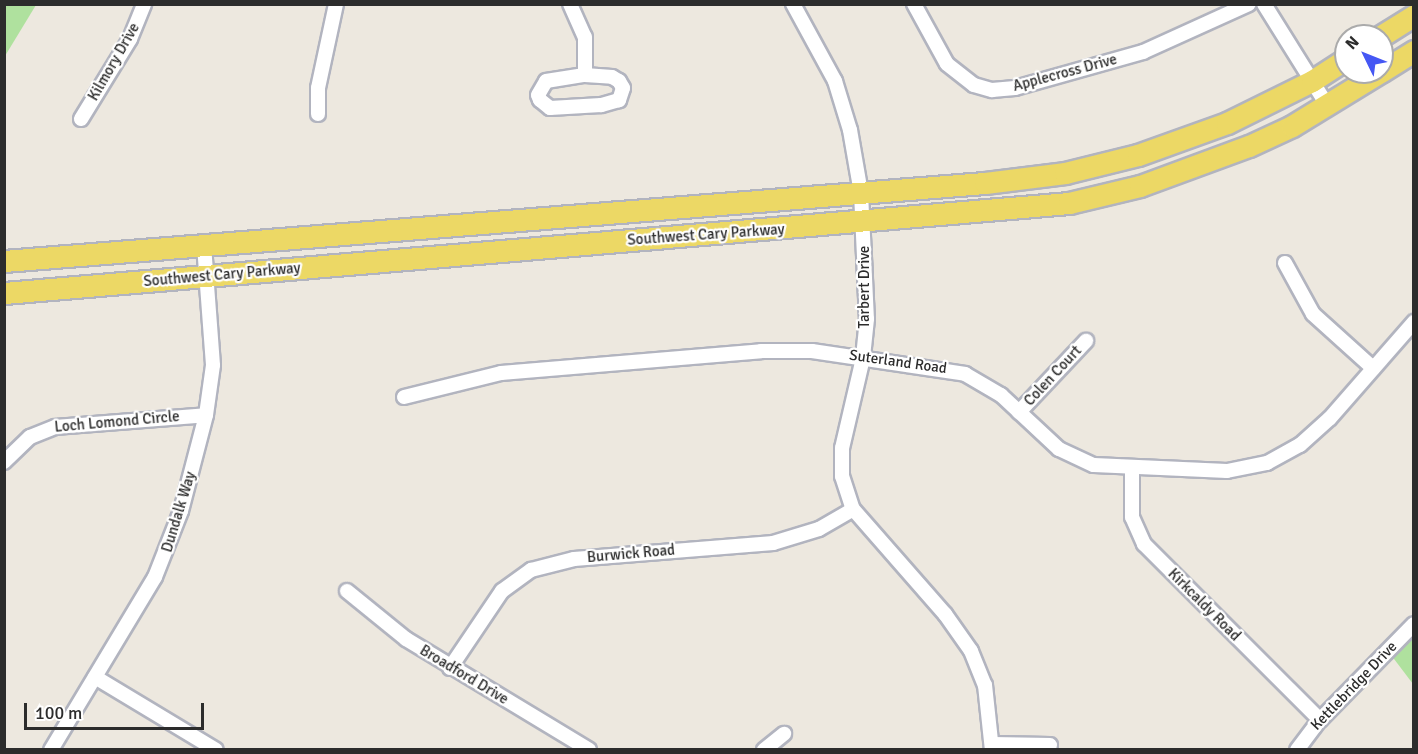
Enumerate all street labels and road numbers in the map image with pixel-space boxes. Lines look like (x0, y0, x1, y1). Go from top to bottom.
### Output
street label: Kilmory Drive (84, 20, 144, 104)
street label: Applecross Drive (1011, 50, 1119, 96)
street label: Southwest Cary Parkway (627, 221, 785, 249)
street label: Tarbert Drive (856, 246, 874, 328)
street label: Southwest Cary Parkway (143, 259, 301, 291)
street label: Colen Court (1020, 342, 1086, 410)
street label: Suterland Road (848, 346, 948, 378)
street label: Loch Lomond Circle (54, 408, 180, 436)
street label: Dundalk Way (158, 469, 200, 555)
street label: Burwick Road (586, 541, 676, 567)
street label: Kirkcaldy Road (1164, 565, 1244, 645)
street label: Kettlebridge Drive (1307, 638, 1401, 734)
street label: Broadford Drive (416, 641, 512, 709)

